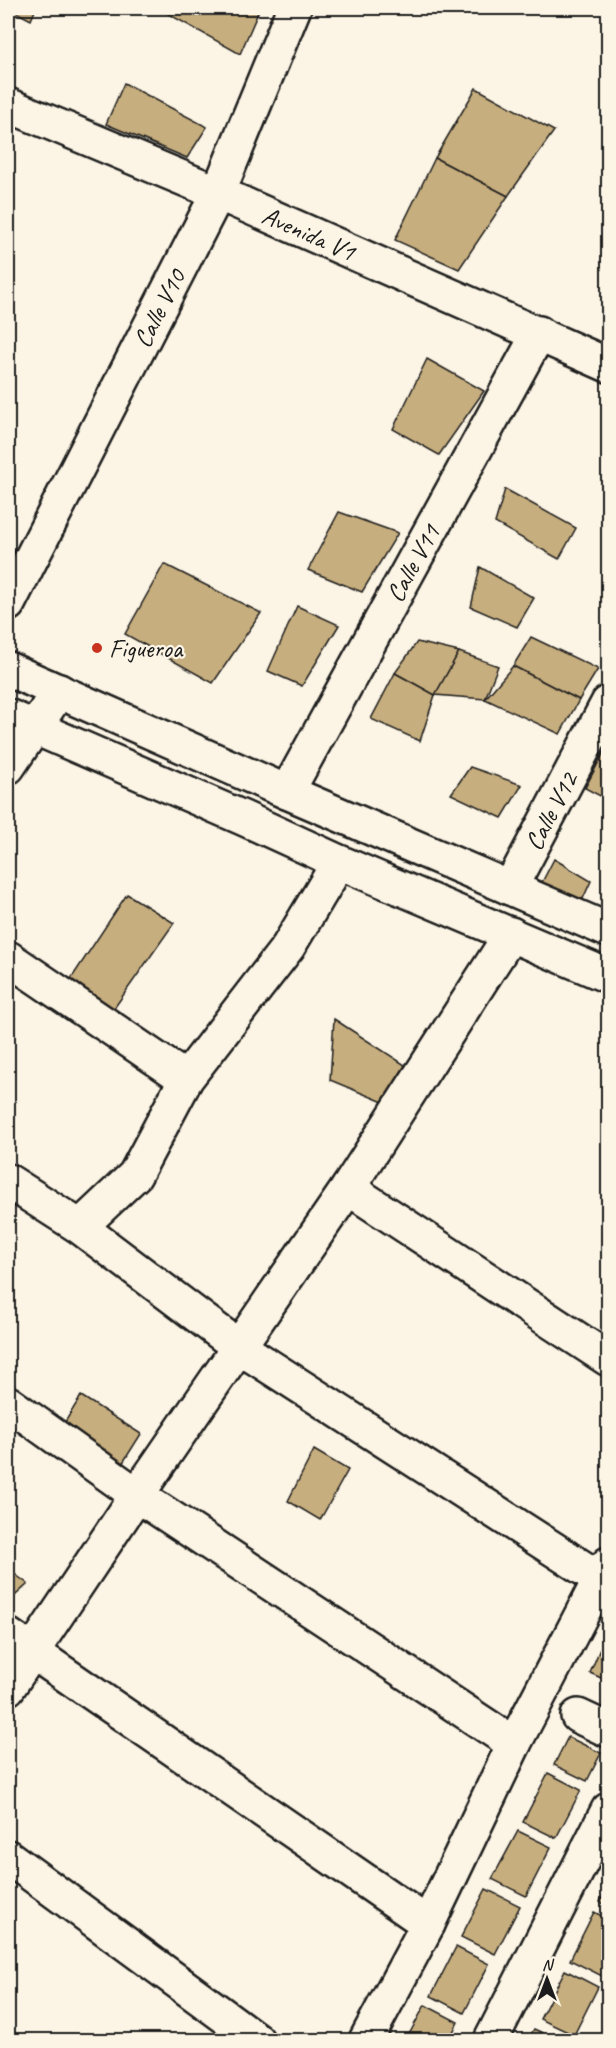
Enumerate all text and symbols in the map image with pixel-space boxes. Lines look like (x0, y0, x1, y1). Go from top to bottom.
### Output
street label: Avenida V1 (257, 198, 362, 269)
street label: Calle V10 (125, 262, 194, 353)
street label: Calle V11 (378, 518, 448, 608)
place label: Figueroa (109, 632, 184, 665)
marker: Figueroa (90, 641, 104, 655)
street label: Calle V12 (517, 765, 586, 856)
north arrow (517, 1949, 577, 2009)
text: N (542, 1955, 555, 1975)

